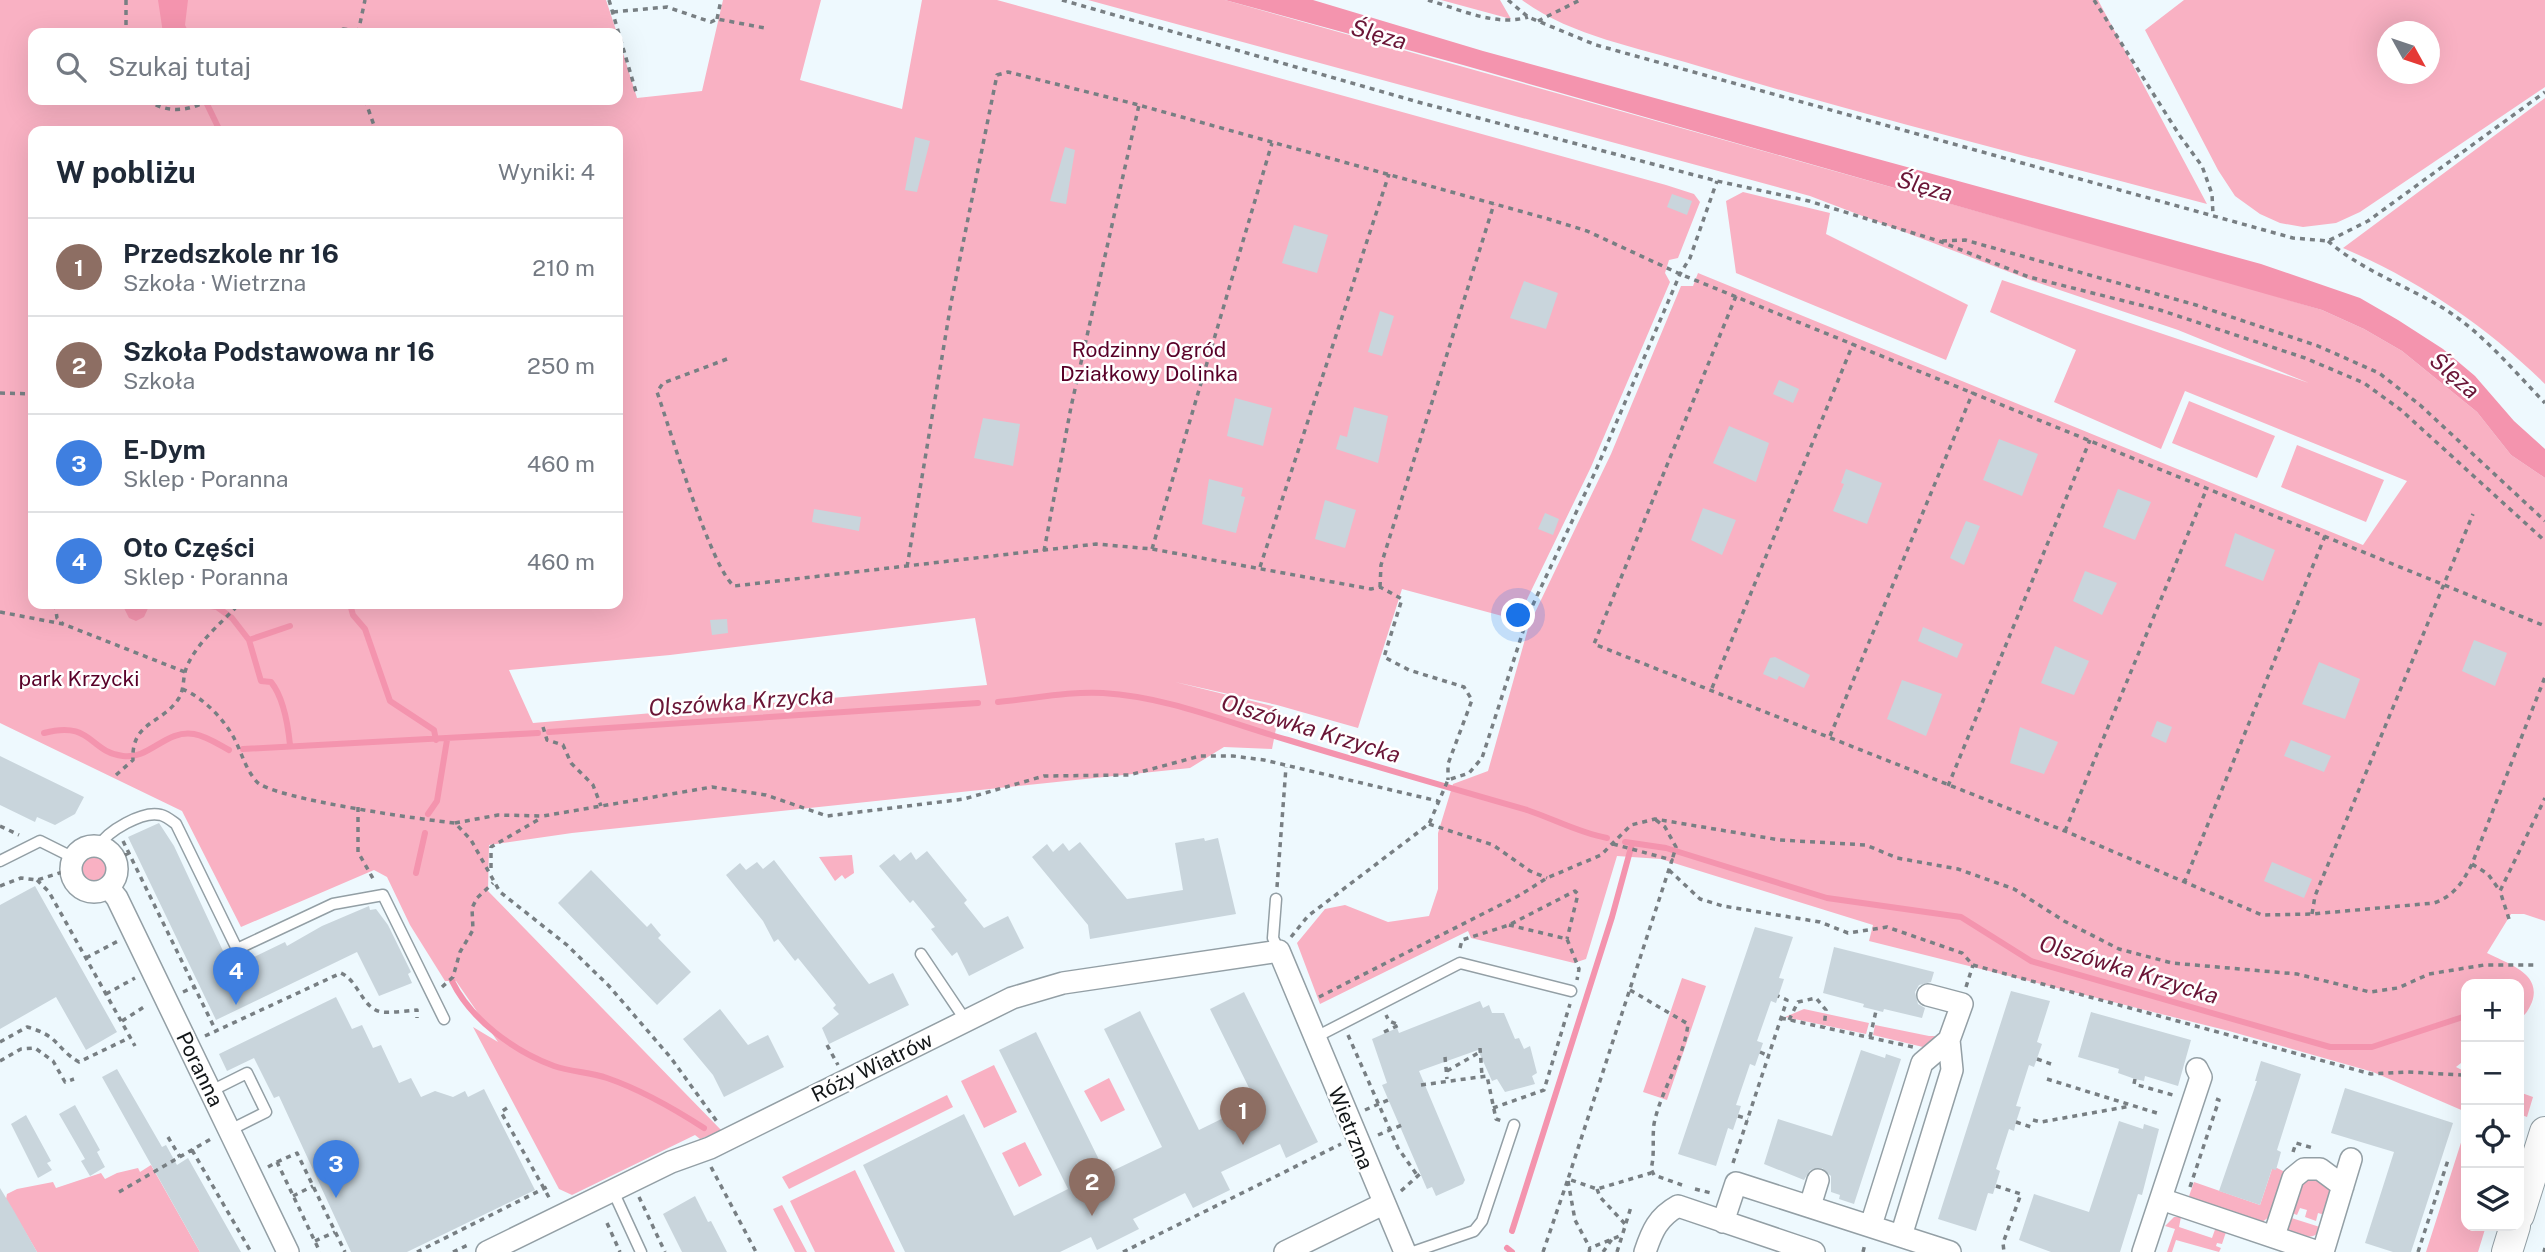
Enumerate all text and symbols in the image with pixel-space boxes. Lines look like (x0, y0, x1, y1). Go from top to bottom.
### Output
water label: Ślęza (1348, 13, 1410, 55)
north arrow (2377, 21, 2440, 84)
search box (28, 28, 623, 105)
icon: search (52, 48, 90, 86)
text: Szukaj tutaj (108, 51, 251, 82)
text: W pobliżu (56, 154, 196, 190)
text: Wyniki: 4 (498, 158, 595, 185)
water label: Ślęza (1894, 165, 1956, 207)
text: Przedszkole nr 16 (123, 238, 339, 269)
text: 1 (74, 254, 84, 281)
text: 210 m (532, 254, 595, 281)
text: Szkoła · Wietrzna (123, 269, 306, 296)
text: Szkoła Podstawowa nr 16 (123, 336, 435, 367)
park label: Rodzinny Ogród Działkowy Dolinka (1060, 337, 1238, 386)
water label: Ślęza (2425, 346, 2485, 404)
text: 2 (72, 352, 86, 379)
text: 250 m (527, 352, 595, 379)
text: Szkoła (123, 367, 195, 394)
text: E-Dym (123, 434, 206, 465)
text: 3 (71, 450, 87, 477)
text: 460 m (527, 450, 595, 477)
text: Sklep · Poranna (123, 465, 289, 492)
text: Oto Części (123, 532, 255, 563)
text: 4 (71, 548, 87, 575)
text: 460 m (527, 548, 595, 575)
text: Sklep · Poranna (123, 563, 289, 590)
your location (1501, 598, 1535, 632)
park label: park Krzycki (19, 666, 139, 691)
water label: Olszówka Krzycka (647, 681, 835, 721)
water label: Olszówka Krzycka (1218, 688, 1404, 768)
water label: Olszówka Krzycka (2036, 929, 2222, 1009)
pin: 4 (213, 947, 259, 1005)
map controls (2461, 979, 2524, 1231)
button: + (2461, 979, 2524, 1042)
street label: Poranna (171, 1027, 229, 1111)
street label: Róży Wiatrów (807, 1027, 937, 1107)
button: − (2461, 1042, 2524, 1105)
street label: Wietrzna (1323, 1083, 1379, 1173)
pin: 1 (1220, 1087, 1266, 1145)
button: locate (2461, 1105, 2524, 1168)
pin: 3 (313, 1140, 359, 1198)
pin: 2 (1069, 1158, 1115, 1216)
button: layers (2461, 1168, 2524, 1231)

